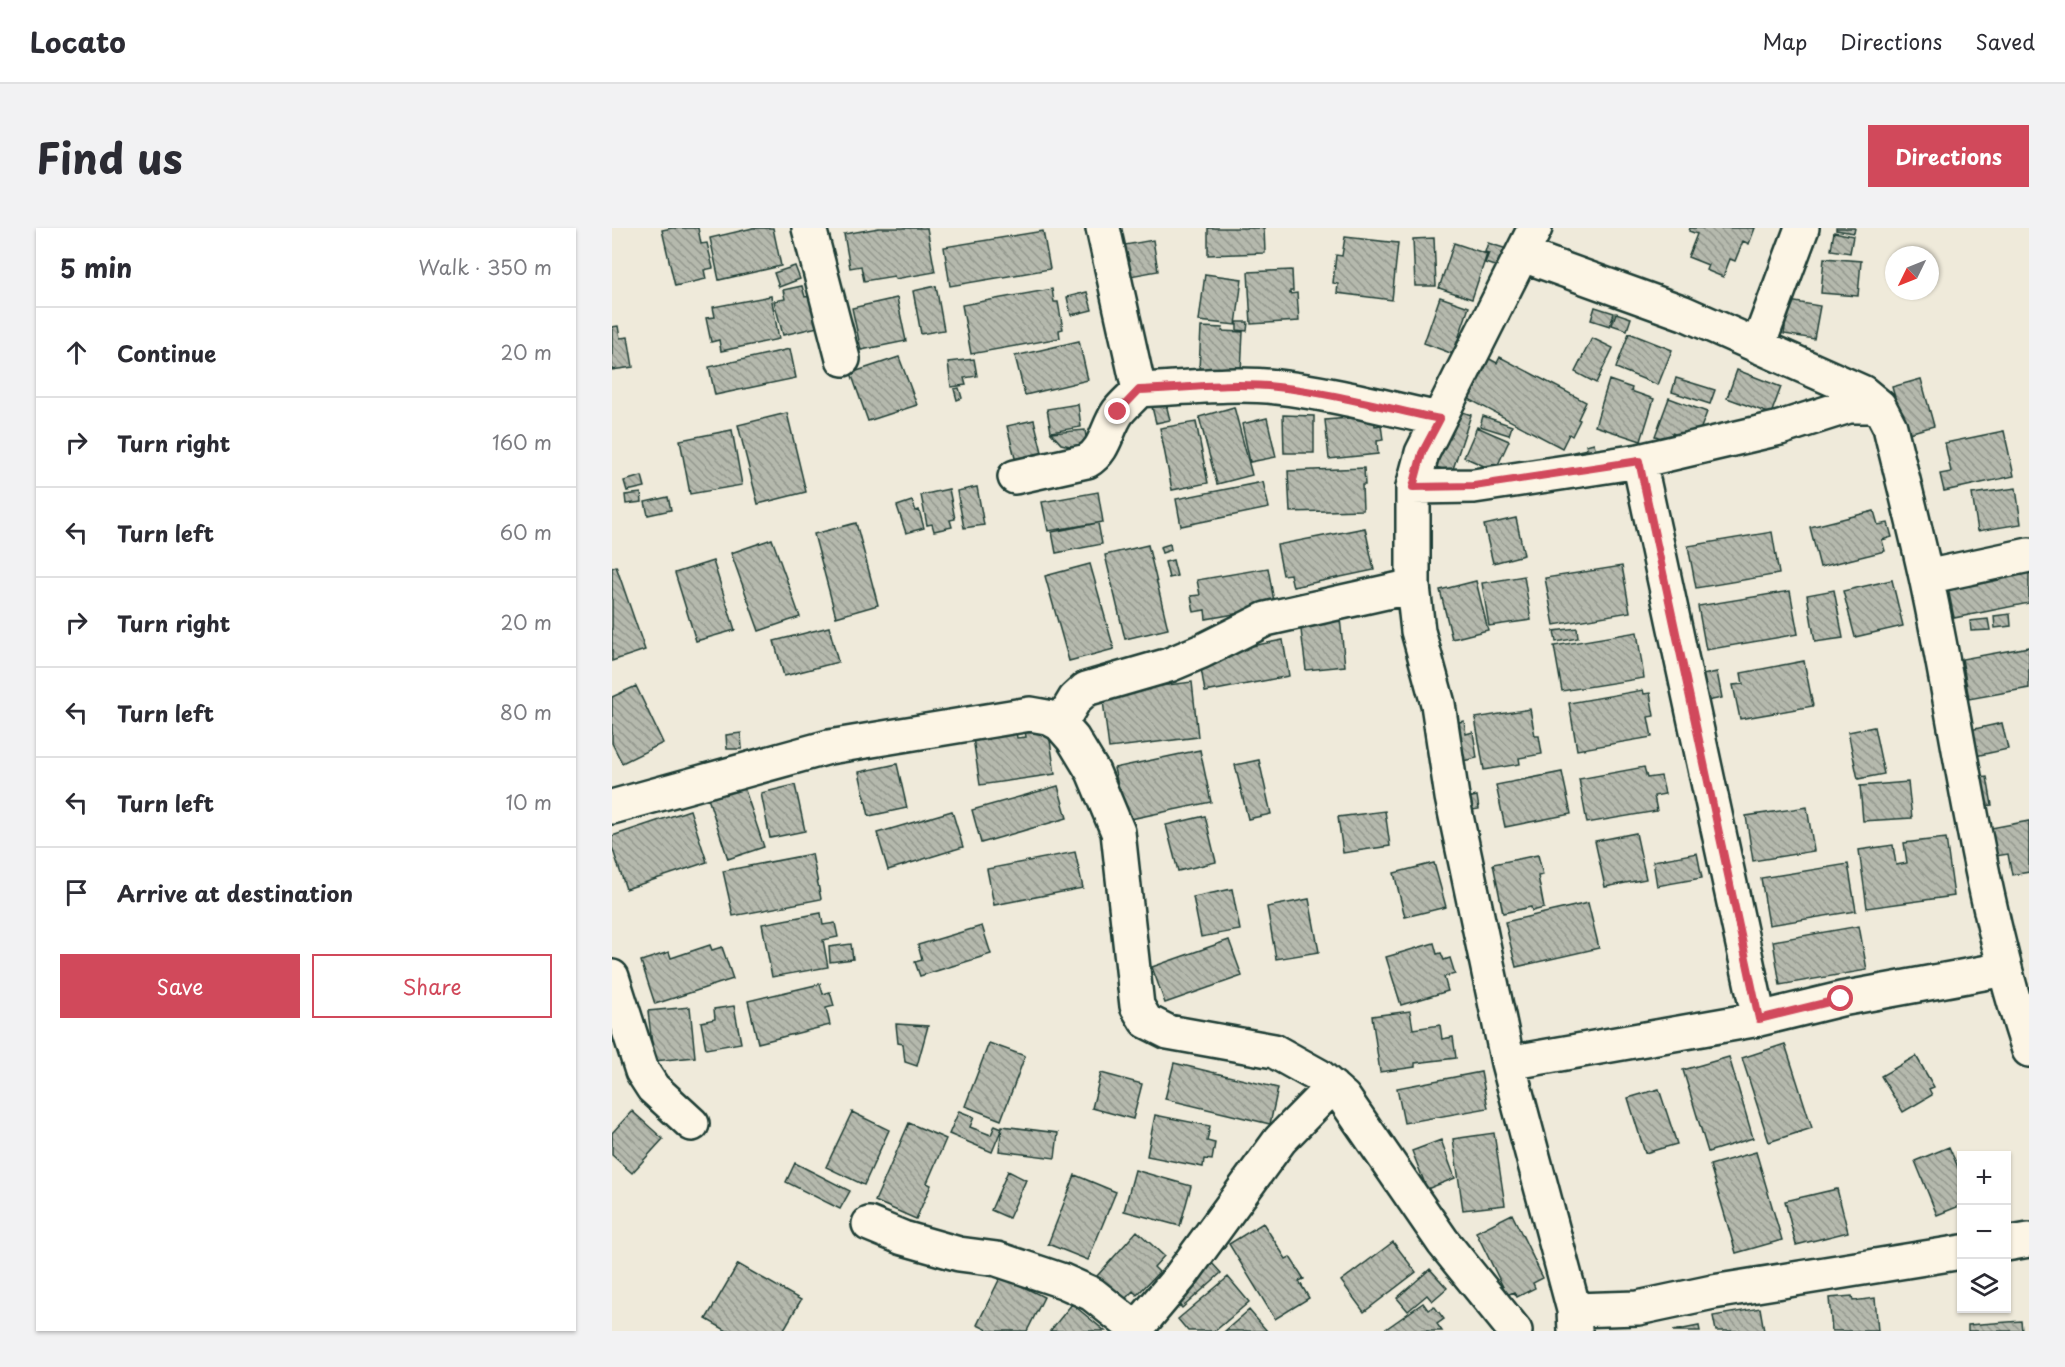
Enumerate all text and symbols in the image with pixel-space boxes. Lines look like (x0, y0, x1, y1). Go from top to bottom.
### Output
text: Locato (30, 20, 126, 63)
text: Map (1762, 25, 1807, 57)
text: Directions (1840, 25, 1942, 57)
text: Saved (1975, 25, 2035, 57)
text: Find us (36, 125, 183, 188)
button: Directions (1868, 125, 2029, 187)
north arrow (1885, 246, 1939, 300)
text: 5 min (60, 248, 132, 287)
text: Walk · 350 m (419, 252, 552, 282)
icon: ahead (60, 336, 93, 369)
text: Continue (117, 336, 216, 369)
text: 20 m (500, 337, 552, 367)
route end (1104, 398, 1130, 424)
icon: right (60, 426, 93, 459)
text: Turn right (117, 426, 230, 459)
text: 160 m (492, 427, 552, 457)
icon: left (60, 516, 93, 549)
text: Turn left (117, 516, 214, 549)
text: 60 m (500, 517, 552, 547)
icon: right (60, 606, 93, 639)
text: Turn right (117, 606, 230, 639)
text: 20 m (500, 607, 552, 637)
icon: left (60, 696, 93, 729)
text: Turn left (117, 696, 214, 729)
text: 80 m (500, 697, 552, 727)
icon: left (60, 786, 93, 819)
text: Turn left (117, 786, 214, 819)
text: 10 m (505, 787, 552, 817)
icon: arrive (60, 876, 93, 909)
text: Arrive at destination (117, 876, 353, 909)
button: Save (60, 954, 300, 1018)
button: Share (312, 954, 552, 1018)
route start (1827, 985, 1853, 1011)
map controls (1957, 1151, 2011, 1313)
button: + (1957, 1151, 2011, 1205)
button: − (1957, 1205, 2011, 1259)
button: layers (1957, 1259, 2011, 1313)

